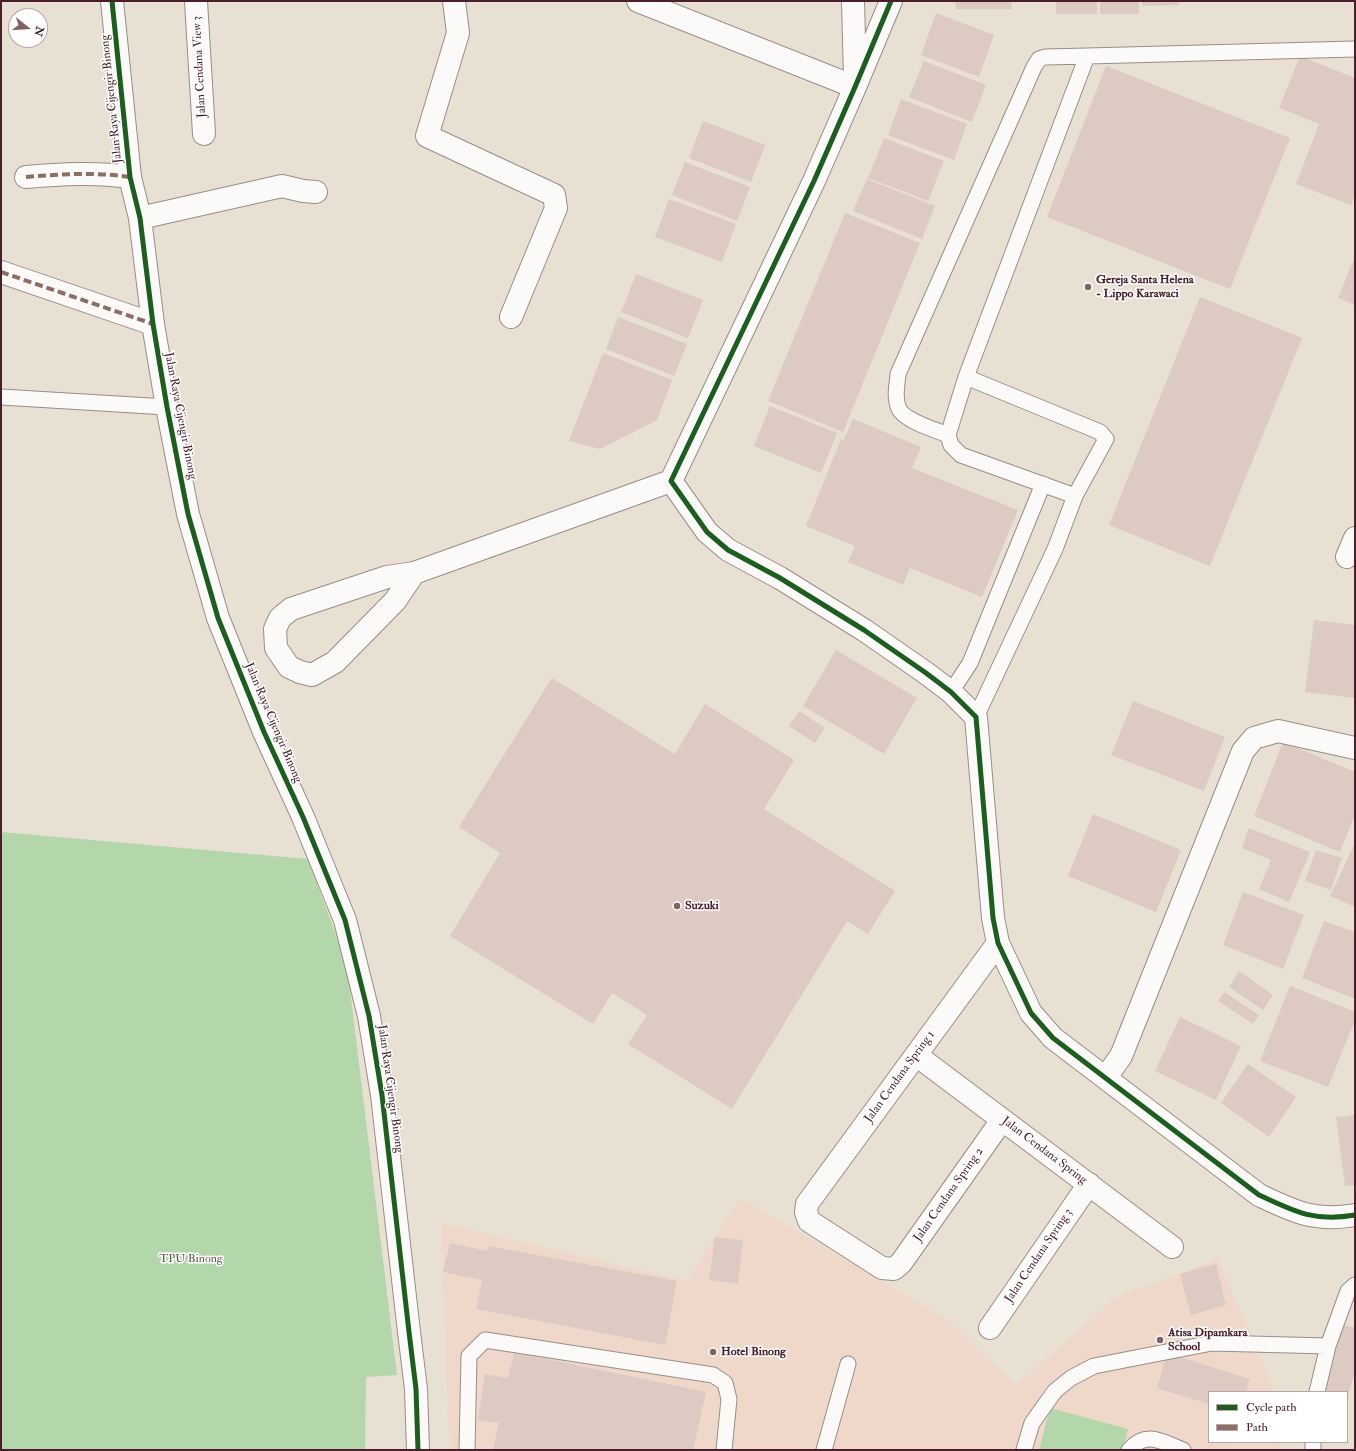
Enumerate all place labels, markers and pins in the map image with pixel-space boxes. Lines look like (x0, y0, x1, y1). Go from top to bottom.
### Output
place label: Gereja Santa Helena - Lippo Karawaci (1096, 273, 1194, 301)
marker: Gereja Santa Helena - Lippo Karawaci (1083, 282, 1093, 292)
place label: Suzuki (685, 899, 719, 913)
marker: Suzuki (672, 901, 682, 911)
place label: Atisa Dipamkara School (1168, 1326, 1247, 1354)
marker: Atisa Dipamkara School (1155, 1335, 1165, 1345)
place label: Hotel Binong (721, 1345, 786, 1359)
marker: Hotel Binong (708, 1347, 718, 1357)

